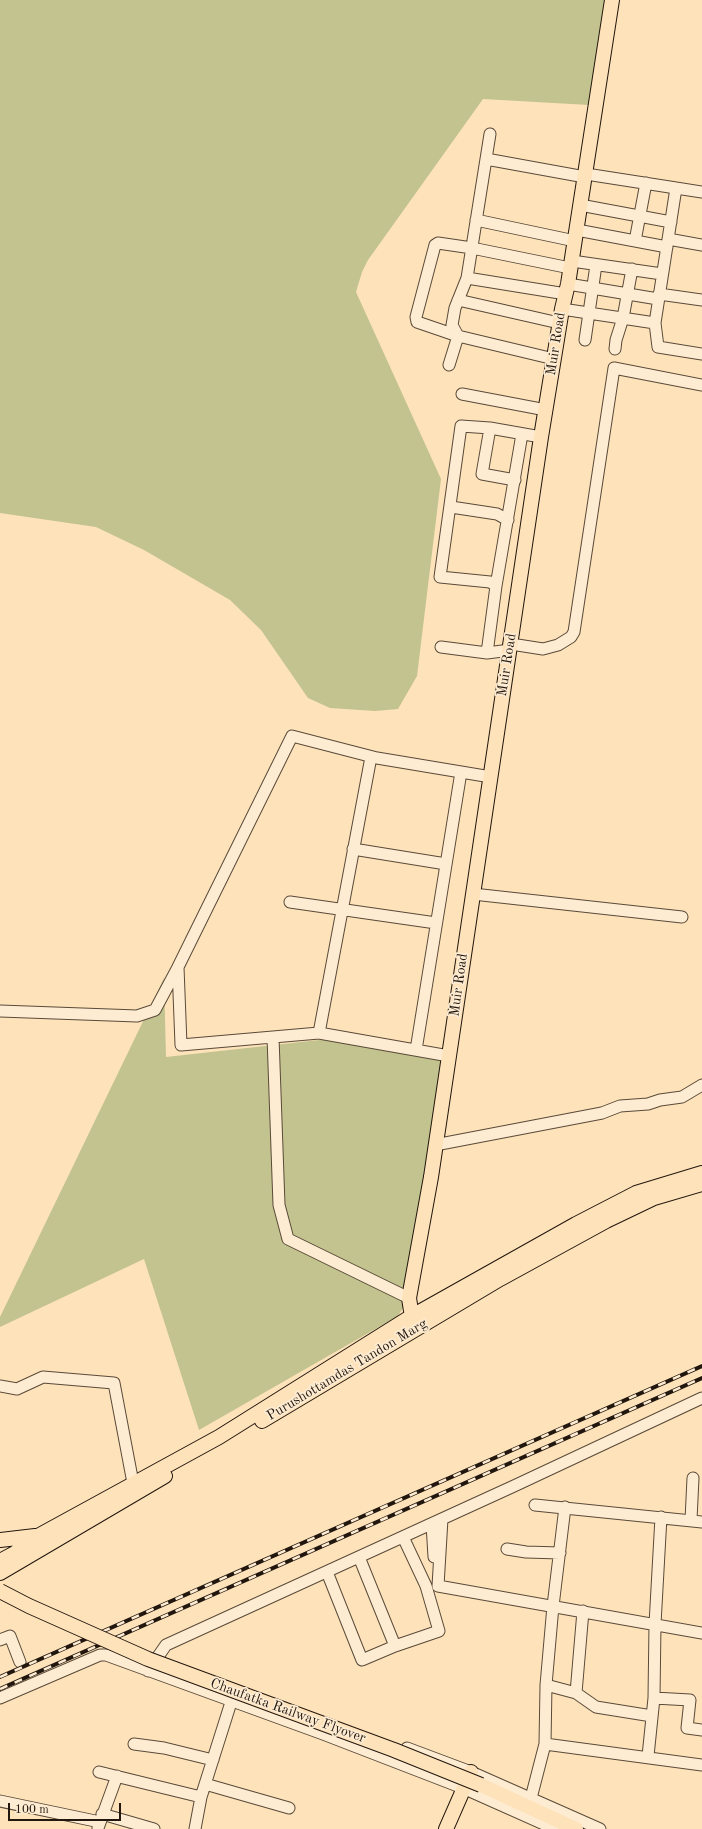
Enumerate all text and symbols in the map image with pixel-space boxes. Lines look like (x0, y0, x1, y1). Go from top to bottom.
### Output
street label: Muir Road (543, 311, 569, 377)
street label: Muir Road (494, 632, 520, 698)
street label: Muir Road (446, 952, 472, 1018)
street label: Purushottamdas Tandon Marg (264, 1315, 430, 1425)
street label: Chaufatka Railway Flyover (208, 1675, 368, 1747)
scale bar (10, 1795, 123, 1821)
text: 100 m (15, 1804, 49, 1816)

